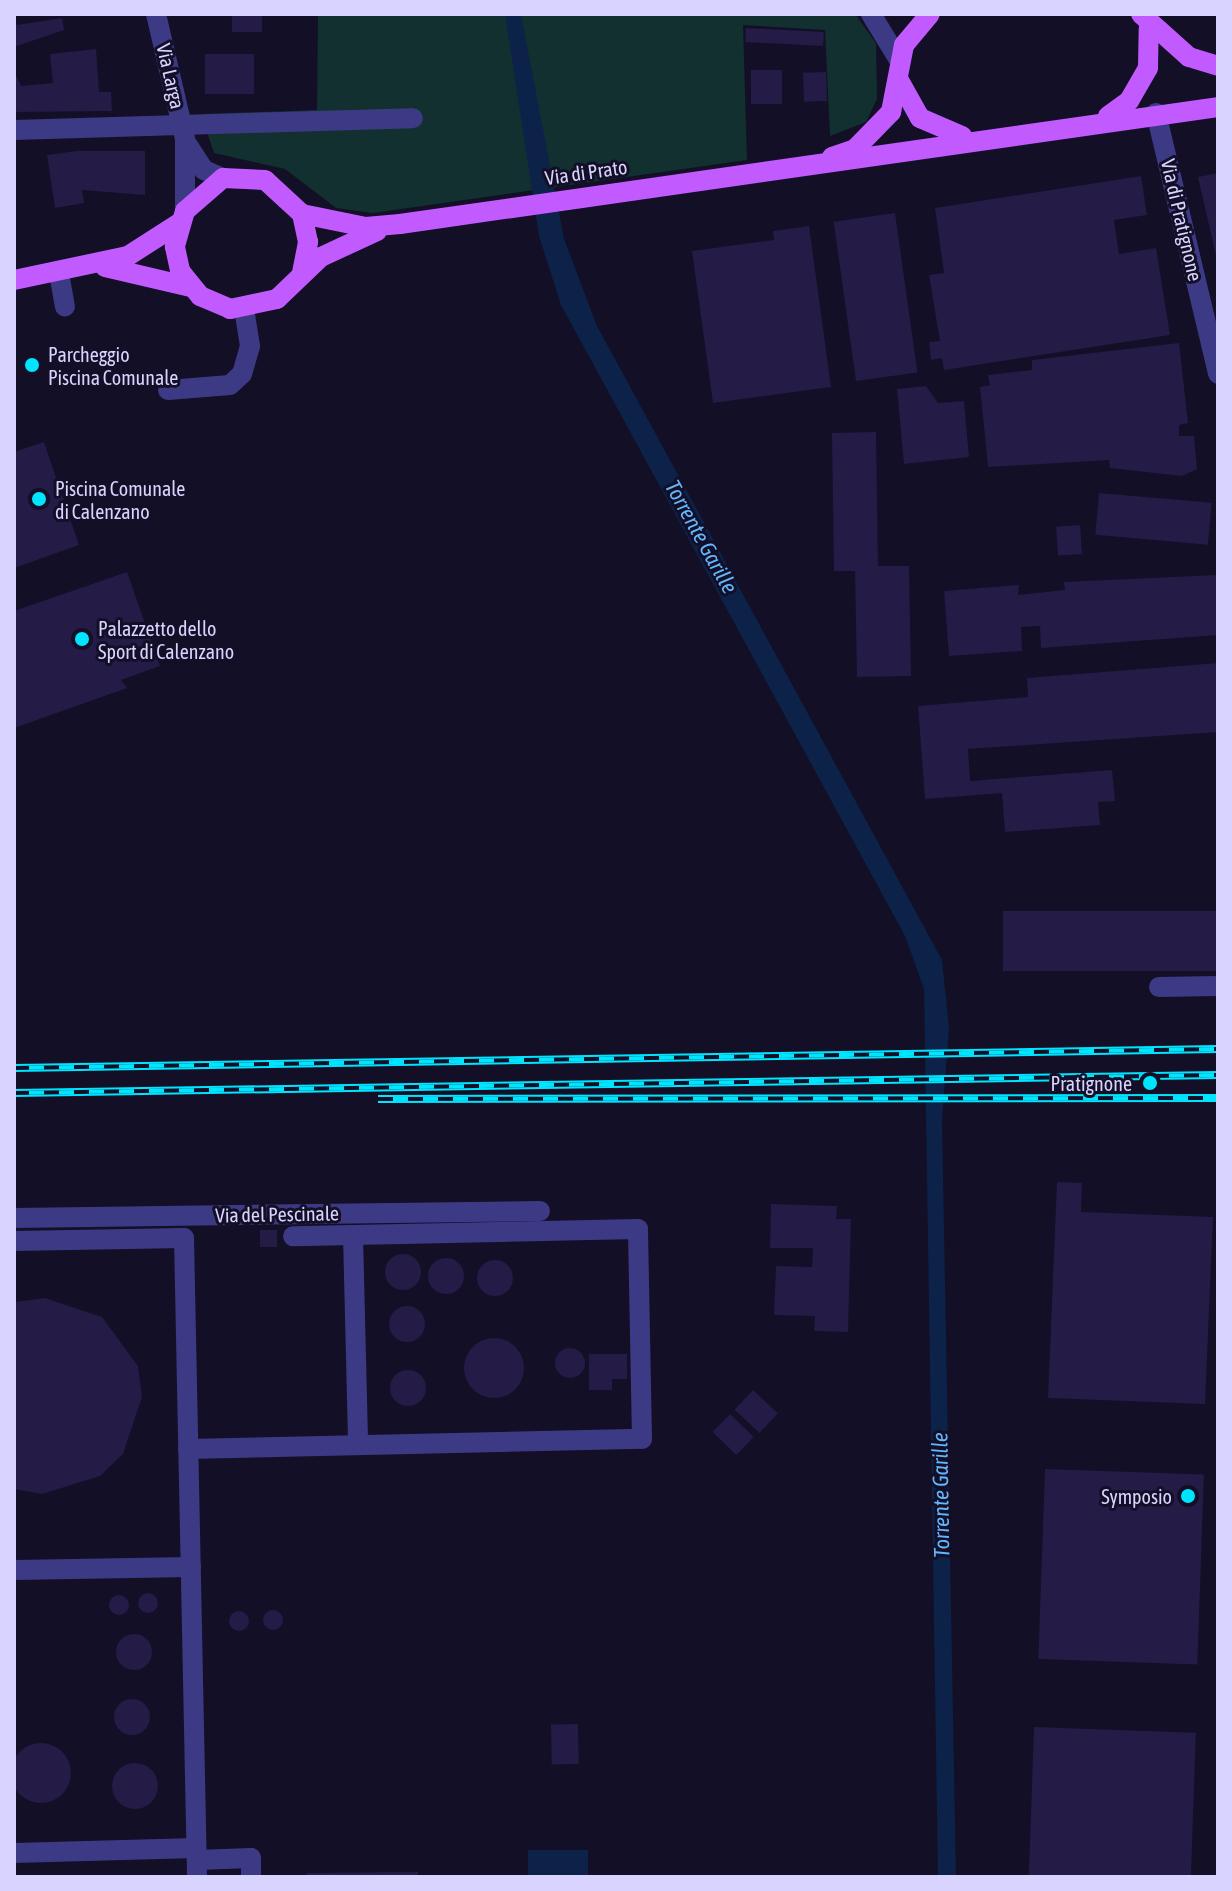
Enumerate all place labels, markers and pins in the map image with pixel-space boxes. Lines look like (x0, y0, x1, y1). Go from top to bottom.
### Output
place label: Parcheggio Piscina Comunale (48, 342, 178, 389)
marker: Parcheggio Piscina Comunale (23, 356, 41, 374)
place label: Piscina Comunale di Calenzano (55, 476, 185, 523)
marker: Piscina Comunale di Calenzano (30, 490, 48, 508)
place label: Palazzetto dello Sport di Calenzano (98, 616, 234, 663)
marker: Palazzetto dello Sport di Calenzano (73, 630, 91, 648)
place label: Pratignone (1051, 1071, 1132, 1095)
marker: Pratignone (1139, 1072, 1161, 1094)
place label: Symposio (1101, 1484, 1172, 1508)
marker: Symposio (1179, 1487, 1197, 1505)

